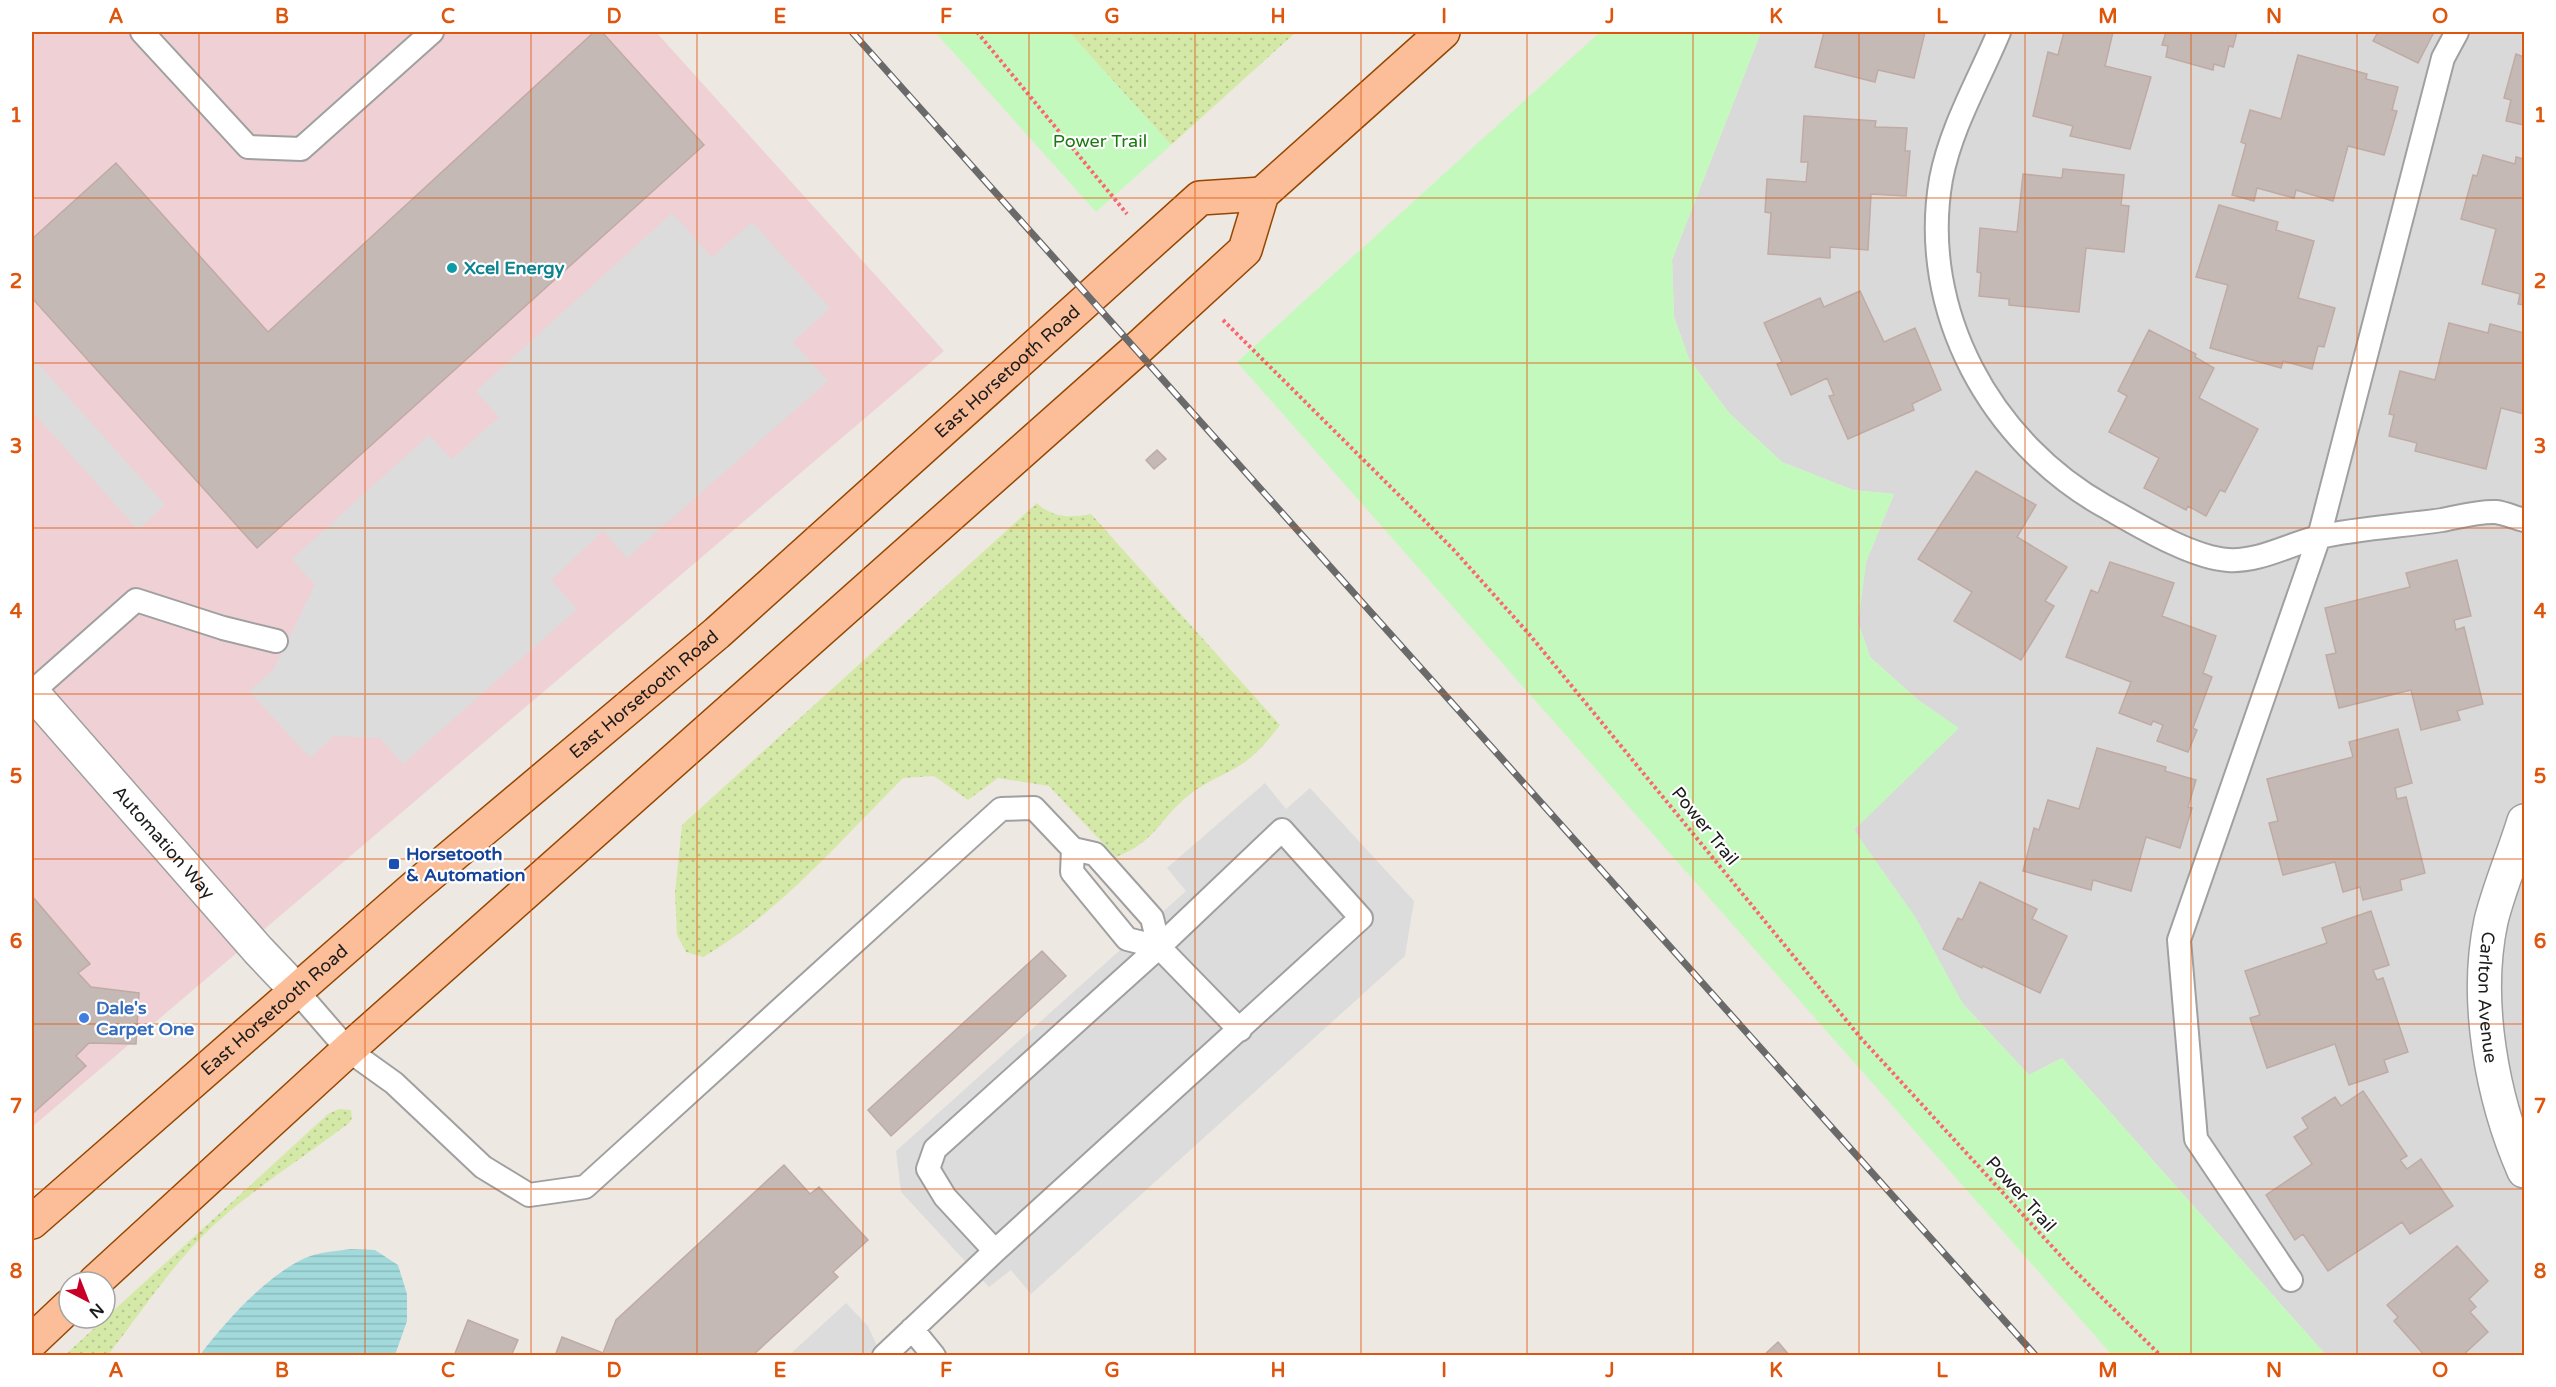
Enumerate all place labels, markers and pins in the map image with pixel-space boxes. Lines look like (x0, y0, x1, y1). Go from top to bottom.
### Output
place label: Xcel Energy (464, 257, 565, 279)
marker: Xcel Energy (445, 261, 459, 275)
place label: Horsetooth & Automation (406, 843, 525, 886)
marker: Horsetooth & Automation (387, 857, 401, 871)
place label: Dale's Carpet One (96, 997, 194, 1040)
marker: Dale's Carpet One (77, 1011, 91, 1025)

